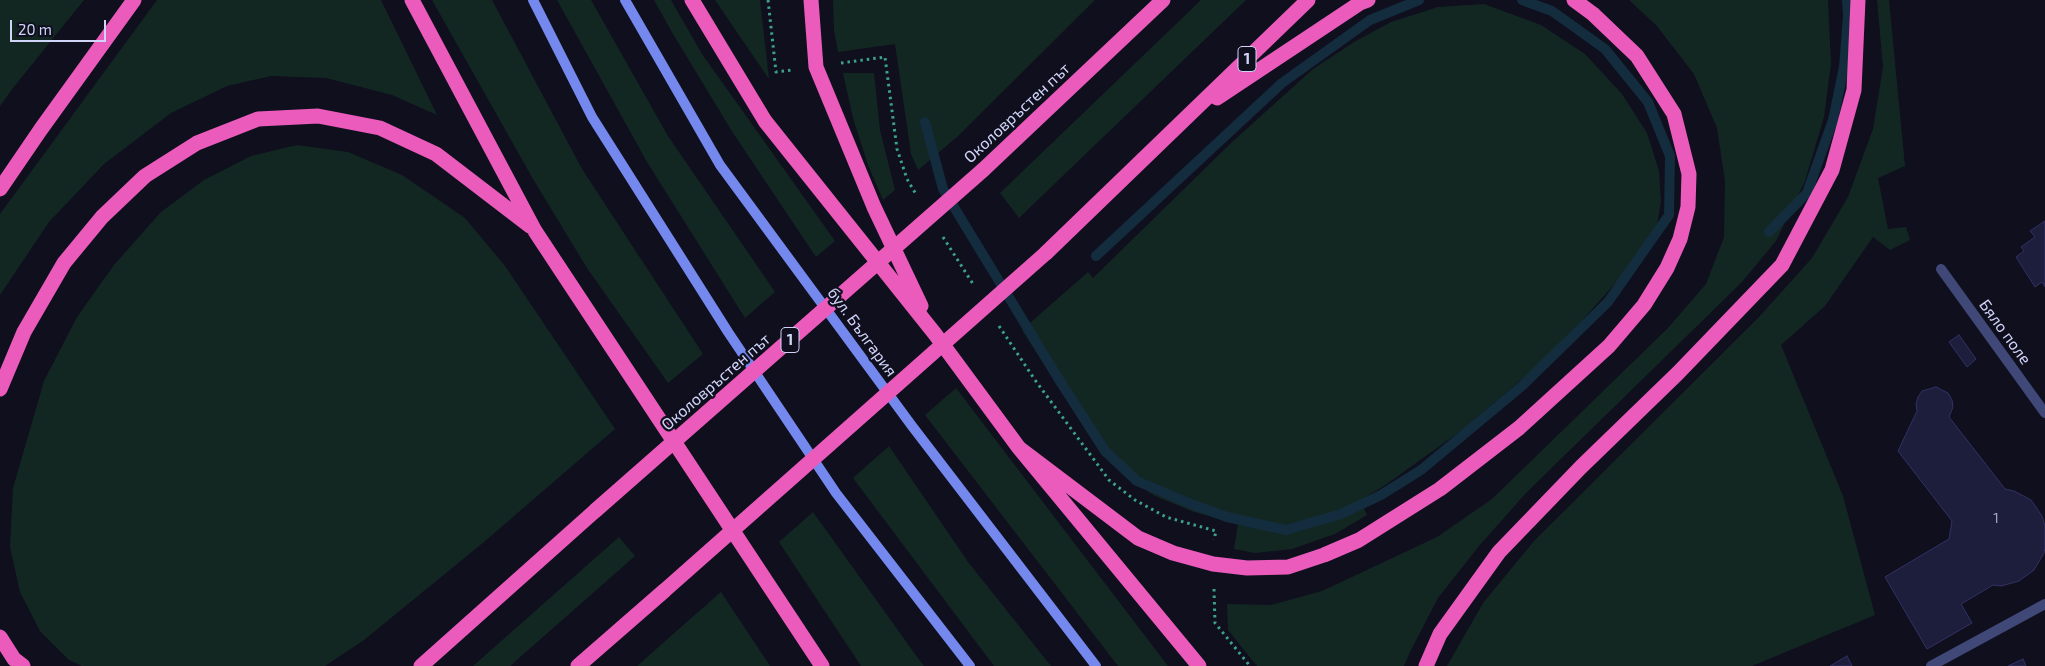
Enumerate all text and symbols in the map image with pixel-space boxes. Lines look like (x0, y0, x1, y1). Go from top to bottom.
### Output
scale bar (12, 10, 109, 42)
text: 20 m (18, 20, 52, 38)
road number: 1 (1238, 46, 1256, 72)
street label: Околовръстен път (960, 59, 1074, 167)
street label: бул. България (823, 284, 901, 380)
street label: Бяло поле (1975, 296, 2035, 368)
road number: 1 (781, 328, 799, 352)
street label: Околовръстен път (658, 330, 774, 434)
house number: 1 (1993, 510, 1999, 526)

